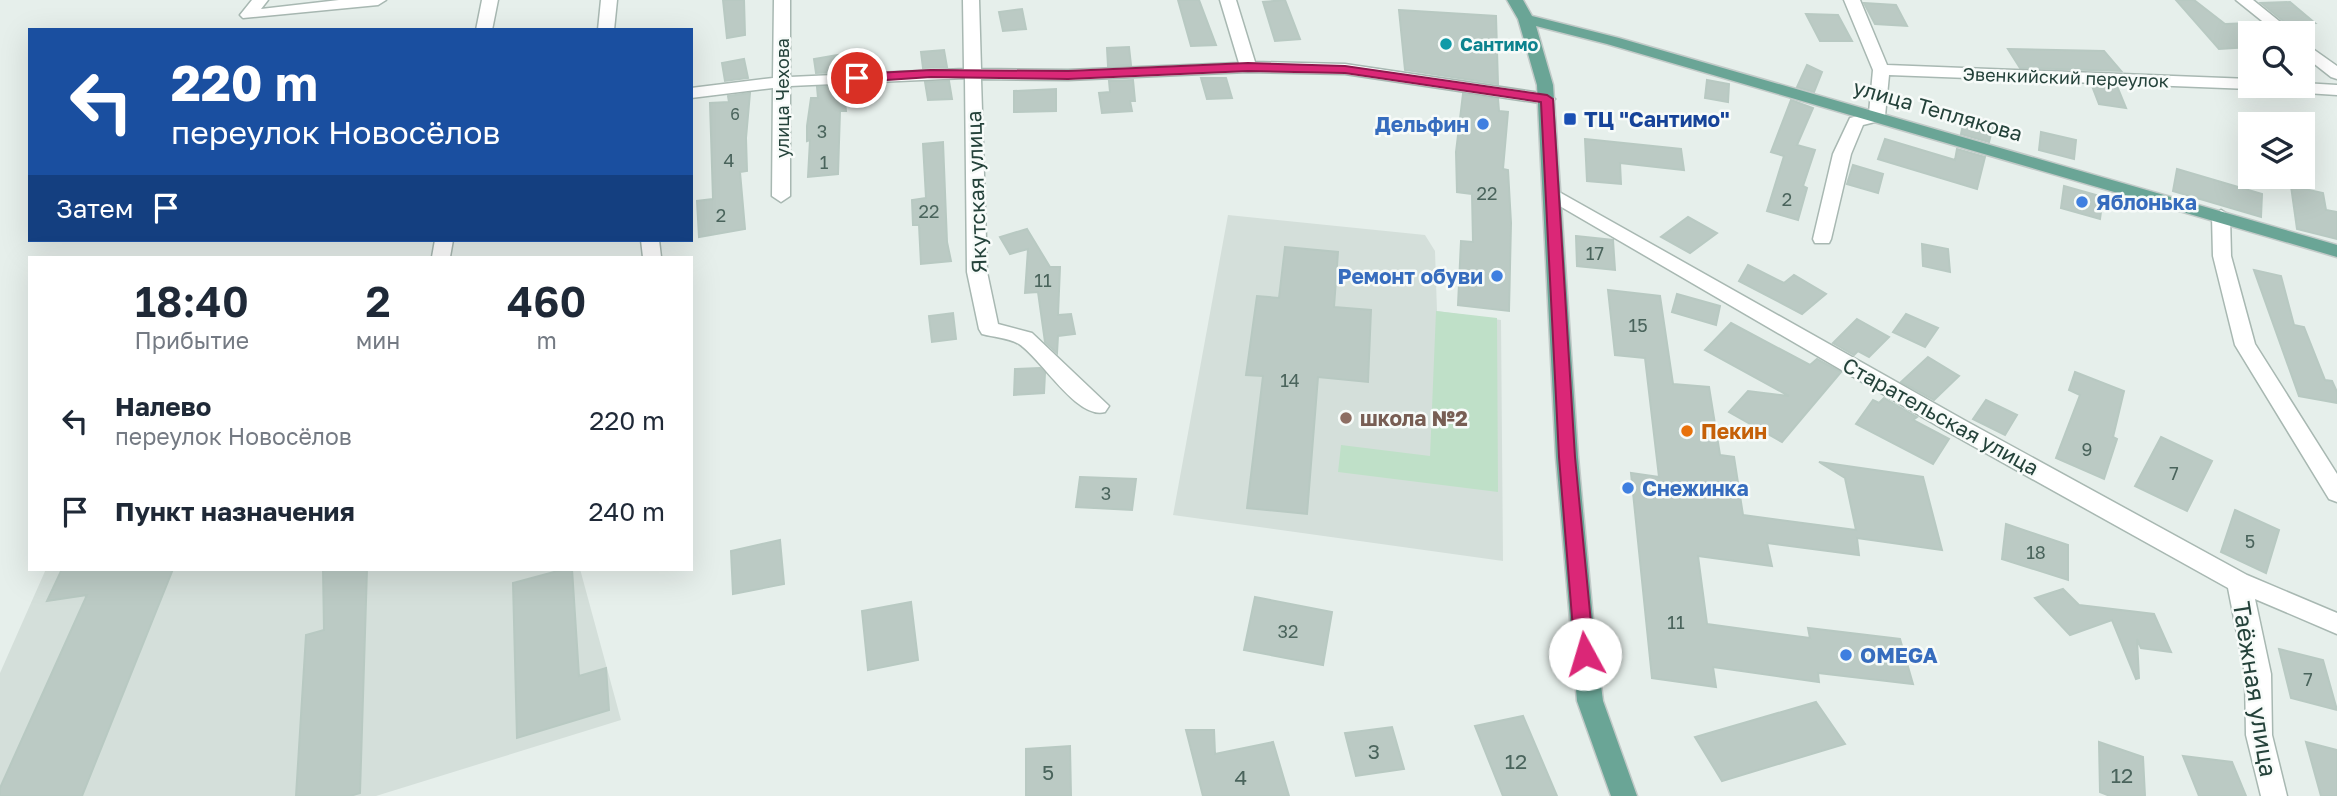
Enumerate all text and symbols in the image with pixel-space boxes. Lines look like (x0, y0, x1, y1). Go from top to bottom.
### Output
map controls (2238, 21, 2315, 189)
button: search (2238, 21, 2315, 98)
place label: Сантимо (1460, 33, 1538, 55)
marker: Сантимо (1438, 36, 1454, 52)
street label: улица Чехова (771, 38, 793, 158)
pin (827, 48, 887, 108)
text: 220 m (171, 53, 318, 112)
icon: left (56, 56, 147, 147)
icon: arrive (838, 59, 876, 97)
street label: Эвенкийский переулок (1962, 62, 2170, 92)
street label: улица Теплякова (1850, 73, 2026, 147)
house number: 6 (730, 104, 740, 124)
place label: ТЦ "Сантимо" (1584, 106, 1730, 132)
street label: Якутская улица (960, 110, 992, 274)
place label: Дельфин (1375, 111, 1469, 137)
marker: ТЦ "Сантимо" (1562, 111, 1578, 127)
button: layers (2238, 112, 2315, 189)
text: переулок Новосёлов (171, 113, 500, 151)
marker: Дельфин (1475, 116, 1491, 132)
house number: 3 (817, 120, 827, 142)
house number: 4 (724, 149, 735, 171)
house number: 1 (820, 151, 829, 173)
house number: 22 (1477, 182, 1497, 204)
house number: 2 (1782, 188, 1792, 210)
icon: arrive (147, 189, 185, 227)
place label: Яблонька (2096, 189, 2197, 215)
text: Затем (56, 193, 133, 224)
marker: Яблонька (2074, 194, 2090, 210)
house number: 22 (919, 200, 939, 222)
house number: 2 (716, 204, 726, 226)
house number: 17 (1586, 242, 1604, 264)
place label: Ремонт обуви (1338, 263, 1483, 289)
marker: Ремонт обуви (1489, 268, 1505, 284)
house number: 11 (1034, 269, 1052, 291)
text: 18:40 (135, 276, 249, 326)
text: 2 (365, 276, 391, 326)
text: 460 (507, 276, 586, 326)
house number: 15 (1628, 314, 1648, 336)
text: Прибытие (135, 326, 249, 354)
text: мин (356, 326, 400, 354)
text: m (536, 326, 557, 354)
street label: Старательская улица (1838, 351, 2044, 481)
house number: 14 (1280, 369, 1300, 391)
text: Налево (115, 391, 211, 422)
icon: left (56, 402, 94, 440)
text: 220 m (589, 405, 665, 436)
place label: школа №2 (1360, 405, 1468, 431)
marker: школа №2 (1338, 410, 1354, 426)
place label: Пекин (1701, 418, 1767, 444)
text: переулок Новосёлов (115, 422, 352, 450)
marker: Пекин (1679, 423, 1695, 439)
house number: 9 (2082, 438, 2092, 460)
house number: 7 (2169, 462, 2179, 484)
place label: Снежинка (1642, 475, 1749, 501)
marker: Снежинка (1620, 480, 1636, 496)
house number: 3 (1101, 482, 1111, 504)
icon: arrive (56, 493, 94, 531)
text: Пункт назначения (115, 496, 355, 527)
text: 240 m (588, 496, 665, 527)
house number: 5 (2245, 530, 2255, 552)
house number: 18 (2026, 541, 2046, 563)
street label: Таёжная улица (2228, 599, 2284, 779)
house number: 11 (1667, 611, 1685, 633)
position arrow (1548, 617, 1622, 691)
house number: 32 (1278, 620, 1298, 642)
place label: OMEGA (1860, 642, 1938, 668)
marker: OMEGA (1838, 647, 1854, 663)
house number: 7 (2303, 668, 2313, 690)
house number: 3 (1368, 738, 1380, 764)
house number: 12 (1505, 748, 1527, 774)
house number: 5 (1042, 759, 1054, 785)
house number: 12 (2111, 762, 2133, 788)
house number: 4 (1235, 764, 1247, 790)

